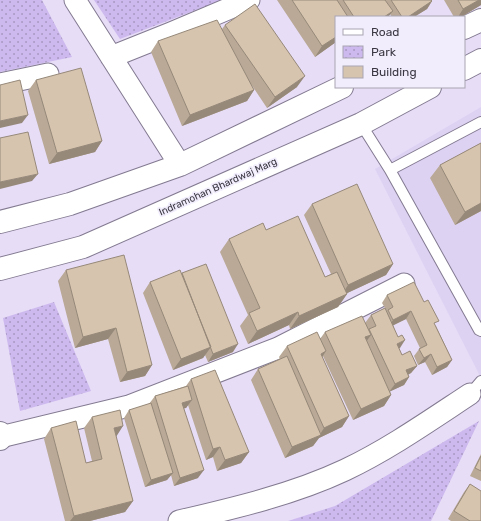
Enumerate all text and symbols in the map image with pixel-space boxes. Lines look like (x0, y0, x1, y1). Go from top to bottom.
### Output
legend (335, 16, 465, 88)
text: Road (371, 25, 399, 39)
text: Park (371, 45, 397, 59)
text: Building (371, 65, 417, 79)
street label: Indramohan Bhardwaj Marg (157, 155, 279, 219)

